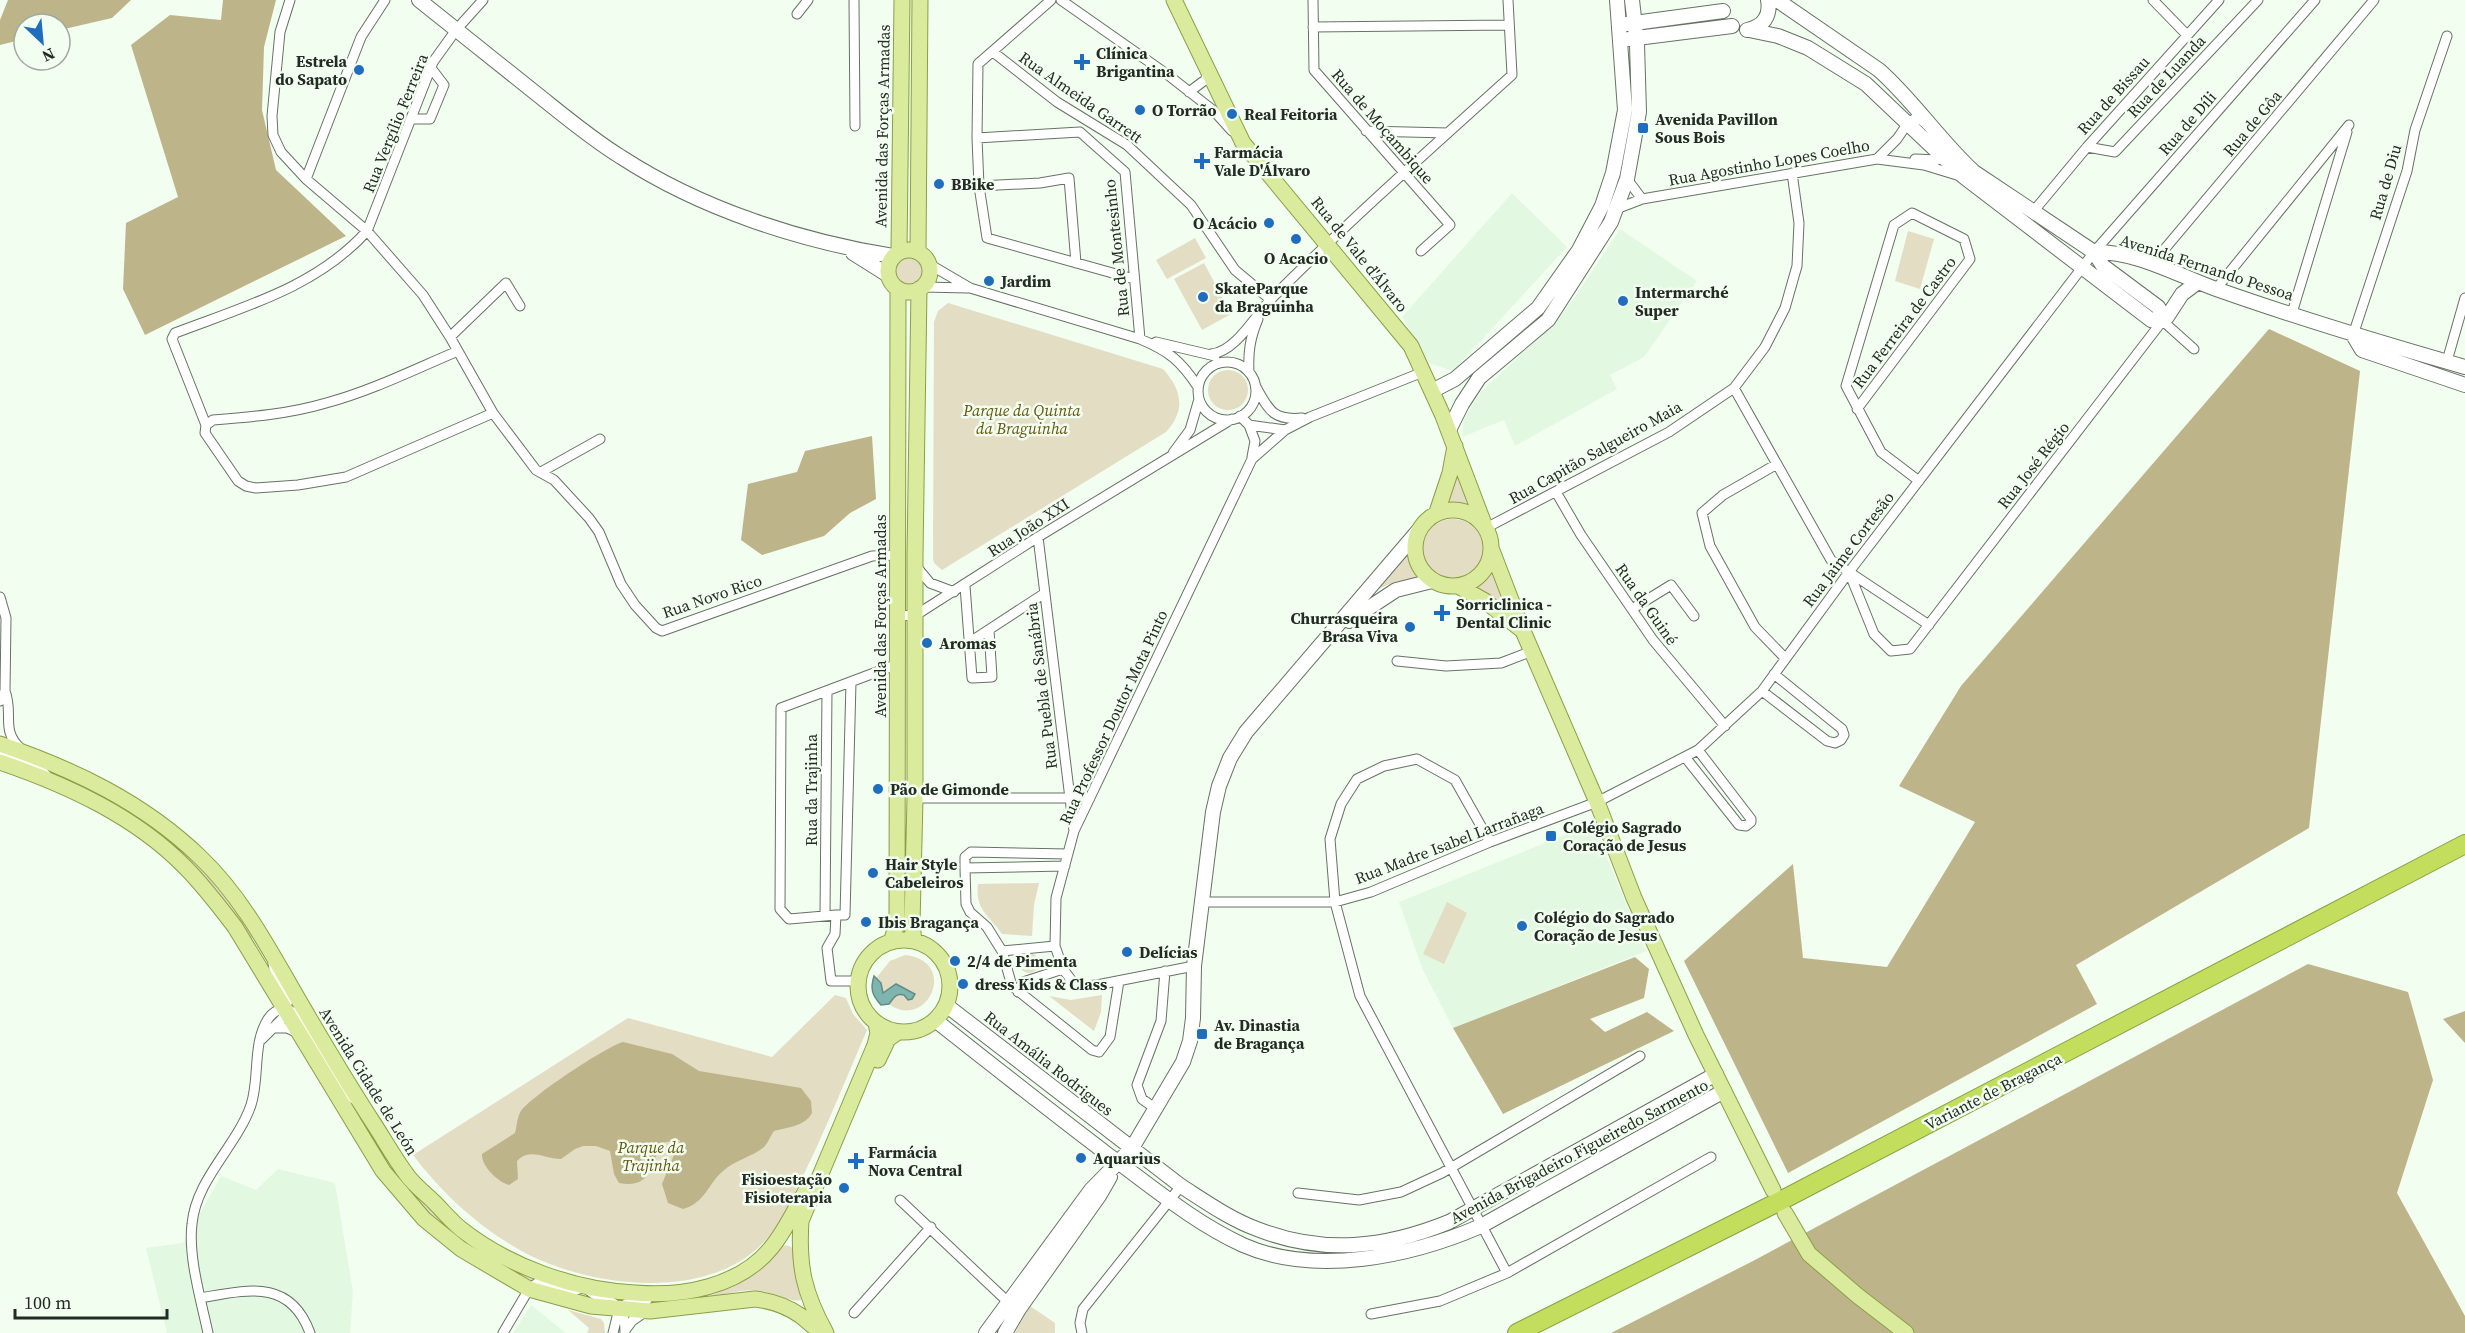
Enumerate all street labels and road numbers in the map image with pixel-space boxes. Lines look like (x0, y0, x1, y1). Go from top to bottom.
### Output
street label: Avenida das Forças Armadas (869, 24, 895, 228)
street label: Rua de Luanda (2122, 29, 2211, 122)
street label: Rua Almeida Garrett (1015, 46, 1148, 148)
street label: Rua Vergílio Ferreira (357, 49, 433, 196)
street label: Rua de Bissau (2072, 51, 2154, 139)
street label: Rua de Moçambique (1327, 64, 1439, 188)
street label: Rua de Gôa (2218, 85, 2287, 161)
street label: Rua de Díli (2153, 86, 2221, 160)
street label: Rua Agostinho Lopes Coelho (1667, 133, 1872, 191)
street label: Rua de Diu (2364, 142, 2406, 222)
street label: Rua de Montesinho (1098, 178, 1134, 318)
street label: Rua de Vale d'Álvaro (1306, 191, 1414, 317)
street label: Avenida Fernando Pessoa (2117, 228, 2298, 306)
street label: Rua Ferreira de Castro (1847, 251, 1961, 392)
street label: Rua Capitão Salgueiro Maia (1504, 395, 1686, 509)
street label: Rua José Régio (1992, 417, 2074, 513)
street label: Rua Jaime Cortesão (1797, 487, 1899, 611)
street label: Rua João XXI (983, 492, 1073, 562)
street label: Avenida das Forças Armadas (869, 514, 891, 718)
street label: Rua da Guiné (1611, 559, 1683, 649)
street label: Rua Novo Rico (659, 569, 765, 623)
street label: Rua Puebla de Sanábria (1020, 601, 1062, 770)
street label: Rua Professor Doutor Mota Pinto (1053, 606, 1173, 828)
street label: Rua da Trajinha (800, 733, 822, 846)
street label: Rua Madre Isabel Larrañaga (1351, 796, 1547, 889)
street label: Avenida Cidade de León (314, 1003, 424, 1160)
street label: Rua Amália Rodrigues (980, 1006, 1118, 1120)
street label: Variante de Bragança (1921, 1047, 2066, 1135)
street label: Avenida Brigadeiro Figueiredo Sarmento (1446, 1073, 1712, 1229)

